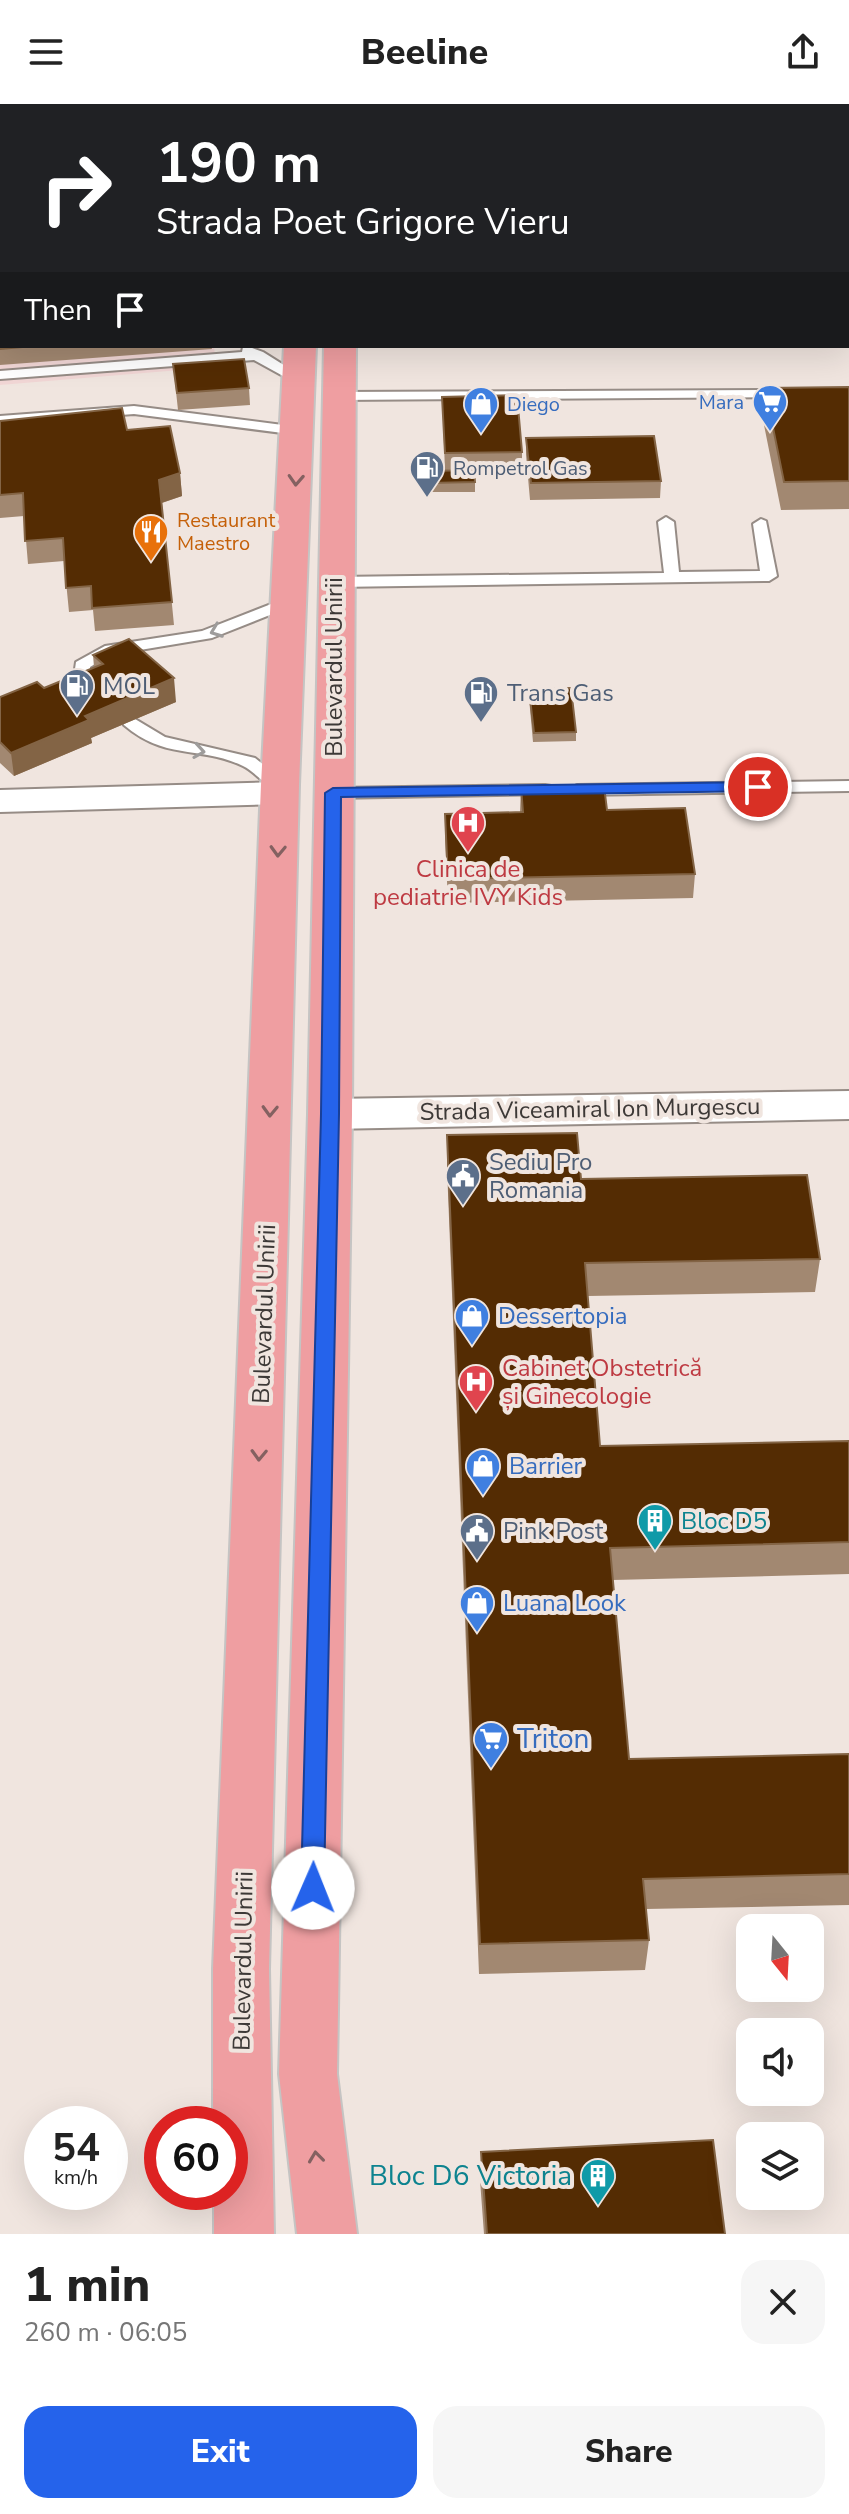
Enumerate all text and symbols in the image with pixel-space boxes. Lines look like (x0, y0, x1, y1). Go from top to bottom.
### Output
text: Beeline (361, 28, 488, 77)
icon: menu (24, 30, 68, 74)
icon: share (781, 30, 825, 74)
text: 190 m (156, 125, 321, 202)
icon: right (24, 136, 128, 240)
text: Strada Poet Grigore Vieru (156, 198, 570, 247)
icon: arrive (108, 288, 152, 332)
text: Then (24, 290, 92, 331)
supermarket icon: Mara (751, 383, 789, 433)
shop icon: Diego (462, 385, 500, 435)
place label: Mara (699, 389, 744, 416)
place label: Diego (507, 391, 560, 418)
fuel station icon: Rompetrol Gas (408, 449, 446, 499)
place label: Rompetrol Gas (453, 455, 588, 482)
one-way arrow (287, 474, 304, 487)
place label: Restaurant Maestro (177, 507, 276, 557)
restaurant icon: Restaurant Maestro (132, 513, 170, 563)
street label: Bulevardul Unirii (318, 577, 350, 757)
one-way arrow (210, 621, 224, 638)
fuel station icon: MOL (58, 667, 96, 717)
place label: MOL (103, 670, 155, 702)
fuel station icon: Trans Gas (462, 674, 500, 724)
place label: Trans Gas (507, 677, 614, 709)
one-way arrow (192, 742, 206, 759)
pin (724, 753, 792, 821)
icon: arrive (736, 765, 780, 809)
hospital icon: Clinica de pediatrie IVY Kids (449, 804, 487, 854)
one-way arrow (270, 845, 287, 858)
place label: Clinica de pediatrie IVY Kids (373, 853, 563, 913)
street label: Strada Viceamiral Ion Murgescu (419, 1090, 761, 1128)
one-way arrow (262, 1105, 279, 1118)
place label: Sediu Pro Romania (489, 1146, 592, 1206)
public building icon: Sediu Pro Romania (444, 1157, 482, 1207)
street label: Bulevardul Unirii (245, 1224, 283, 1404)
shop icon: Dessertopia (453, 1297, 491, 1347)
place label: Dessertopia (498, 1300, 628, 1332)
place label: Cabinet Obstetrică și Ginecologie (502, 1352, 702, 1412)
hospital icon: Cabinet Obstetrică și Ginecologie (457, 1363, 495, 1413)
shop icon: Barrier (464, 1447, 502, 1497)
one-way arrow (250, 1449, 267, 1462)
place label: Barrier (509, 1450, 582, 1482)
building icon: Bloc D5 (636, 1502, 674, 1552)
place label: Bloc D5 (681, 1505, 767, 1537)
public building icon: Pink Post (458, 1512, 496, 1562)
place label: Pink Post (503, 1515, 604, 1547)
shop icon: Luana Look (458, 1584, 496, 1634)
place label: Luana Look (503, 1587, 627, 1619)
supermarket icon: Triton (472, 1720, 510, 1770)
place label: Triton (517, 1720, 589, 1758)
position arrow (271, 1846, 355, 1930)
street label: Bulevardul Unirii (225, 1871, 261, 2051)
north arrow (736, 1914, 824, 2002)
map controls (736, 1914, 824, 2210)
button: sound (736, 2018, 824, 2106)
speed limit sign: 60 (144, 2106, 248, 2210)
text: 54 (52, 2121, 100, 2175)
button: layers (736, 2122, 824, 2210)
one-way arrow (307, 2150, 324, 2163)
place label: Bloc D6 Victoria (369, 2157, 572, 2195)
building icon: Bloc D6 Victoria (579, 2157, 617, 2207)
text: km/h (54, 2164, 98, 2191)
text: 1 min (24, 2252, 150, 2318)
button: close (741, 2260, 825, 2344)
text: 260 m · 06:05 (24, 2315, 187, 2350)
button: Exit (24, 2406, 417, 2498)
button: Share (433, 2406, 825, 2498)

